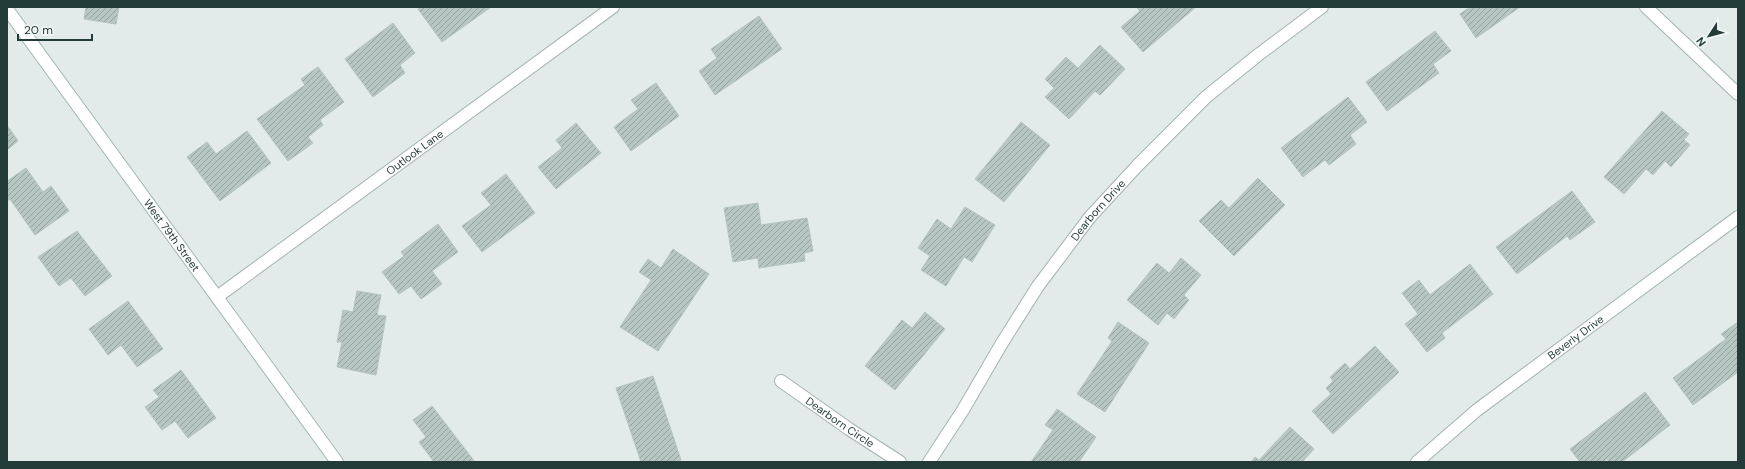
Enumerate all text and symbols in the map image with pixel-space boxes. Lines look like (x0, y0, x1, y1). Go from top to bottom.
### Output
scale bar (18, 16, 92, 42)
north arrow (1689, 16, 1729, 56)
text: 20 m (24, 22, 53, 38)
text: N (1693, 35, 1709, 49)
street label: Outlook Lane (383, 127, 446, 178)
street label: Dearborn Drive (1068, 176, 1128, 243)
street label: West 79th Street (141, 196, 203, 274)
street label: Beverly Drive (1545, 312, 1606, 362)
street label: Dearborn Circle (803, 394, 877, 451)

